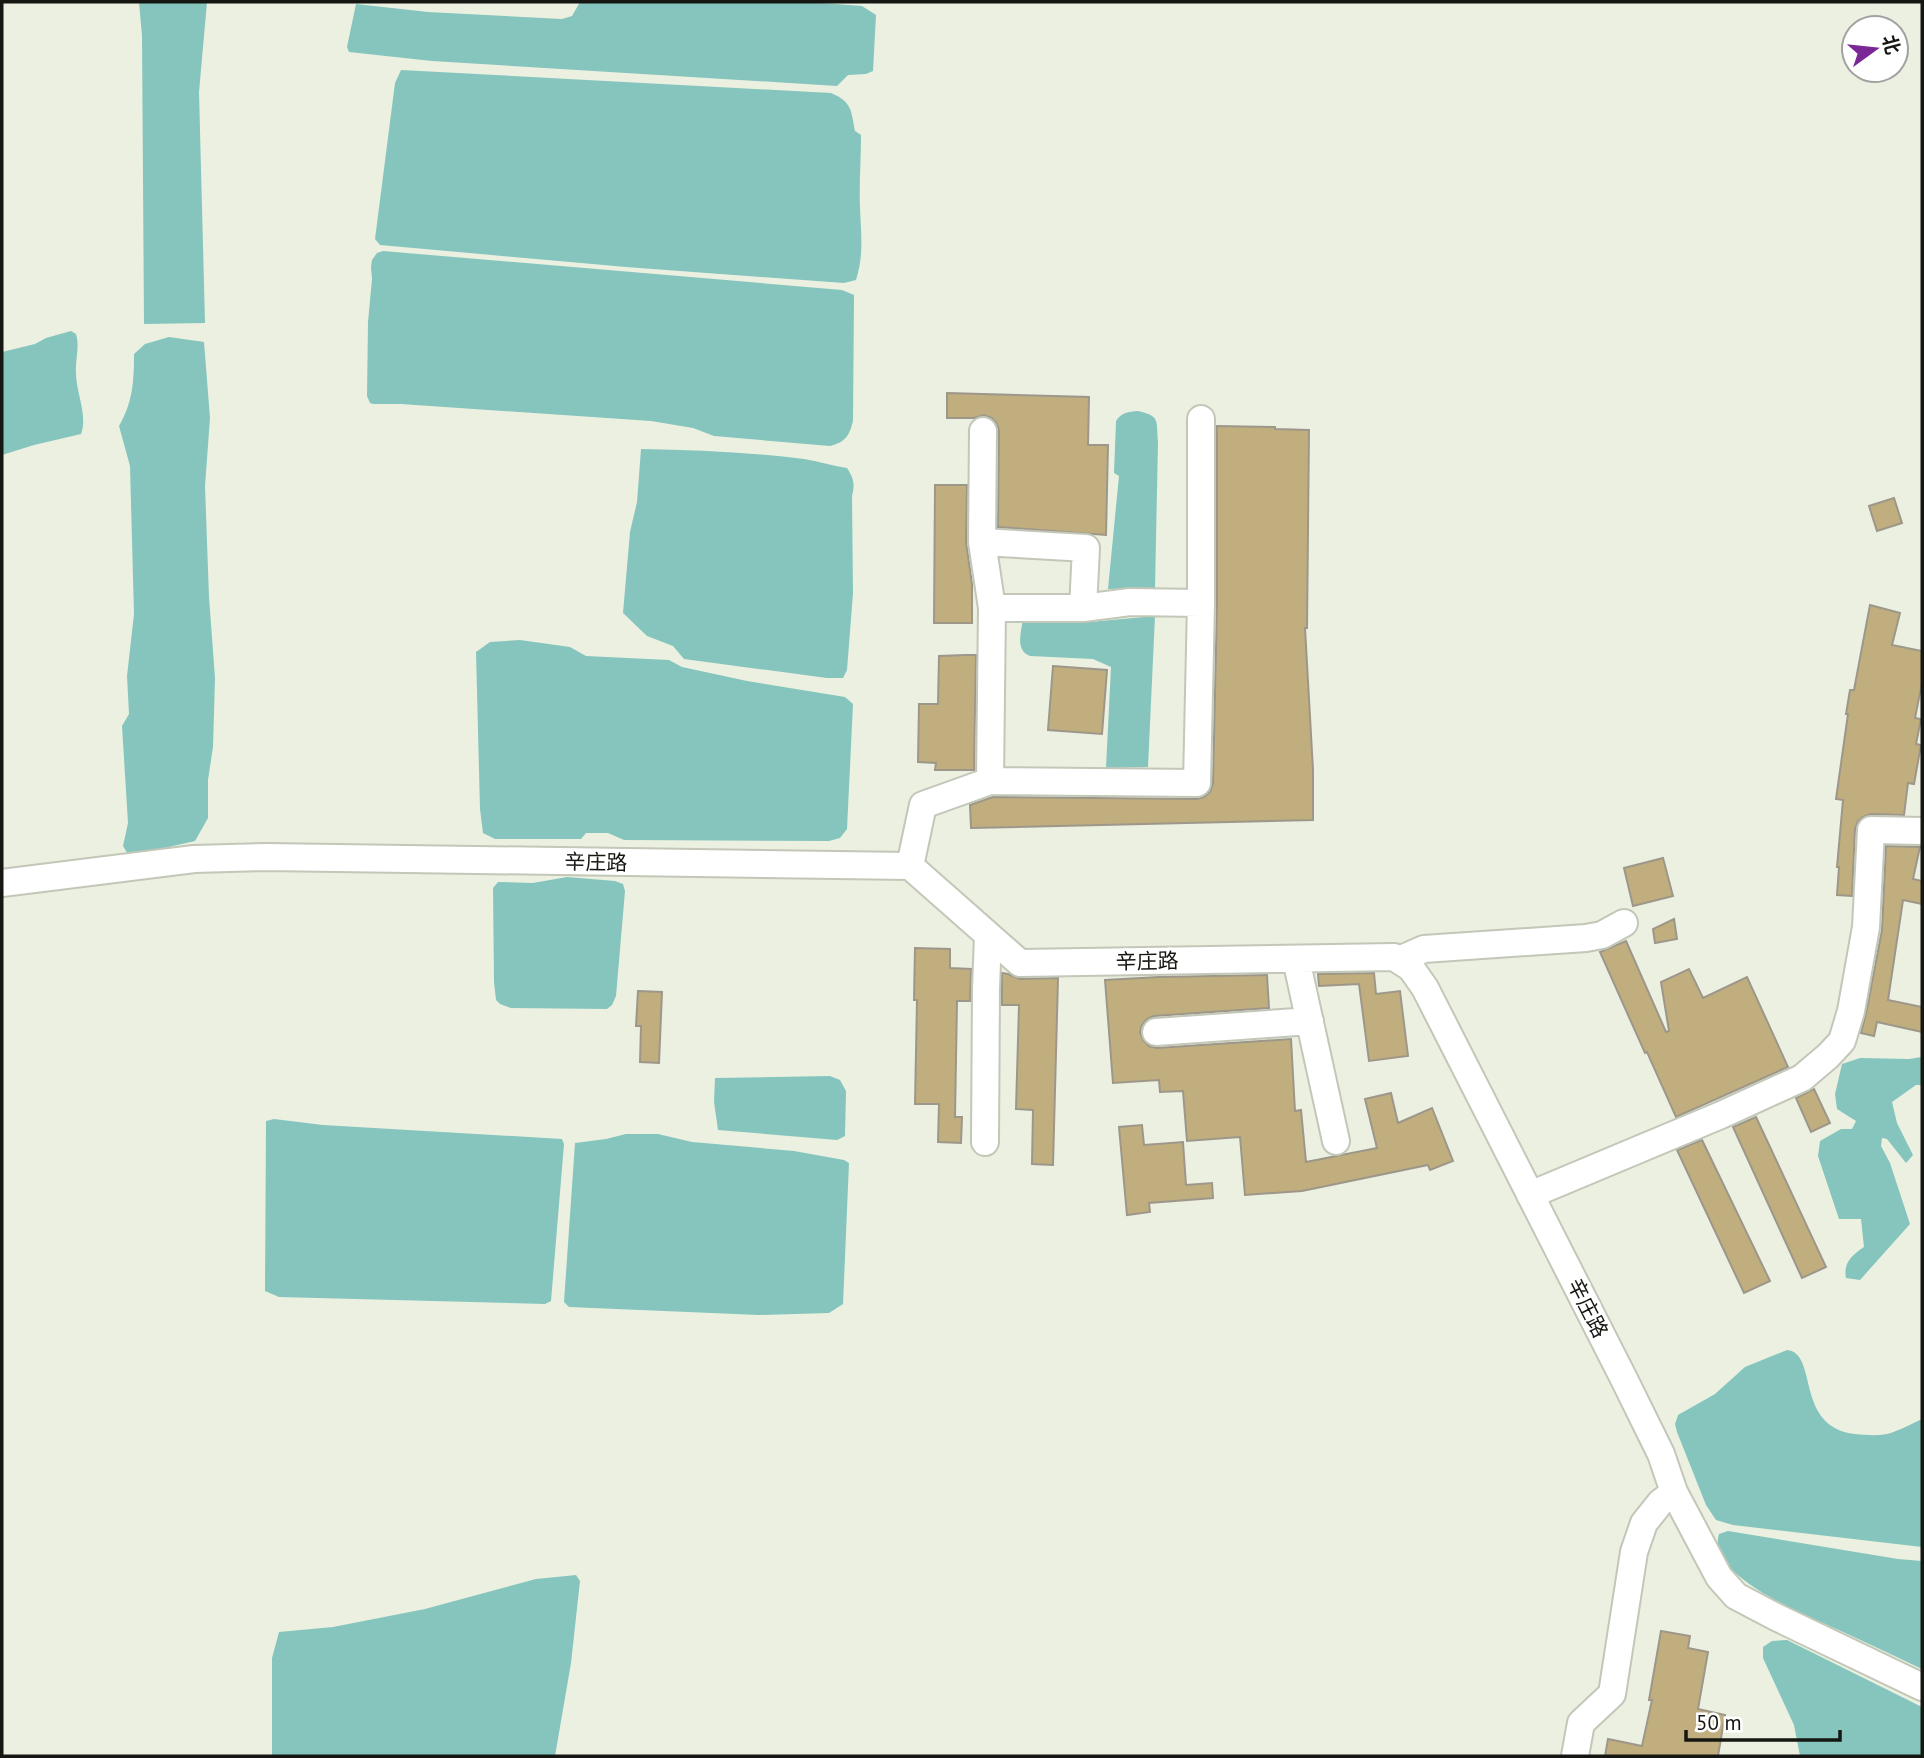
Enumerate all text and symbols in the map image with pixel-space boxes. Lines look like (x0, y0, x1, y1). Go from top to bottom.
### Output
north arrow (1840, 14, 1910, 84)
text: 北 (1877, 32, 1905, 57)
street label: 辛庄路 (564, 848, 628, 876)
street label: 辛庄路 (1115, 947, 1179, 975)
street label: 辛庄路 (1562, 1274, 1614, 1342)
scale bar (1686, 1698, 1840, 1742)
text: 50 m (1696, 1709, 1742, 1736)

